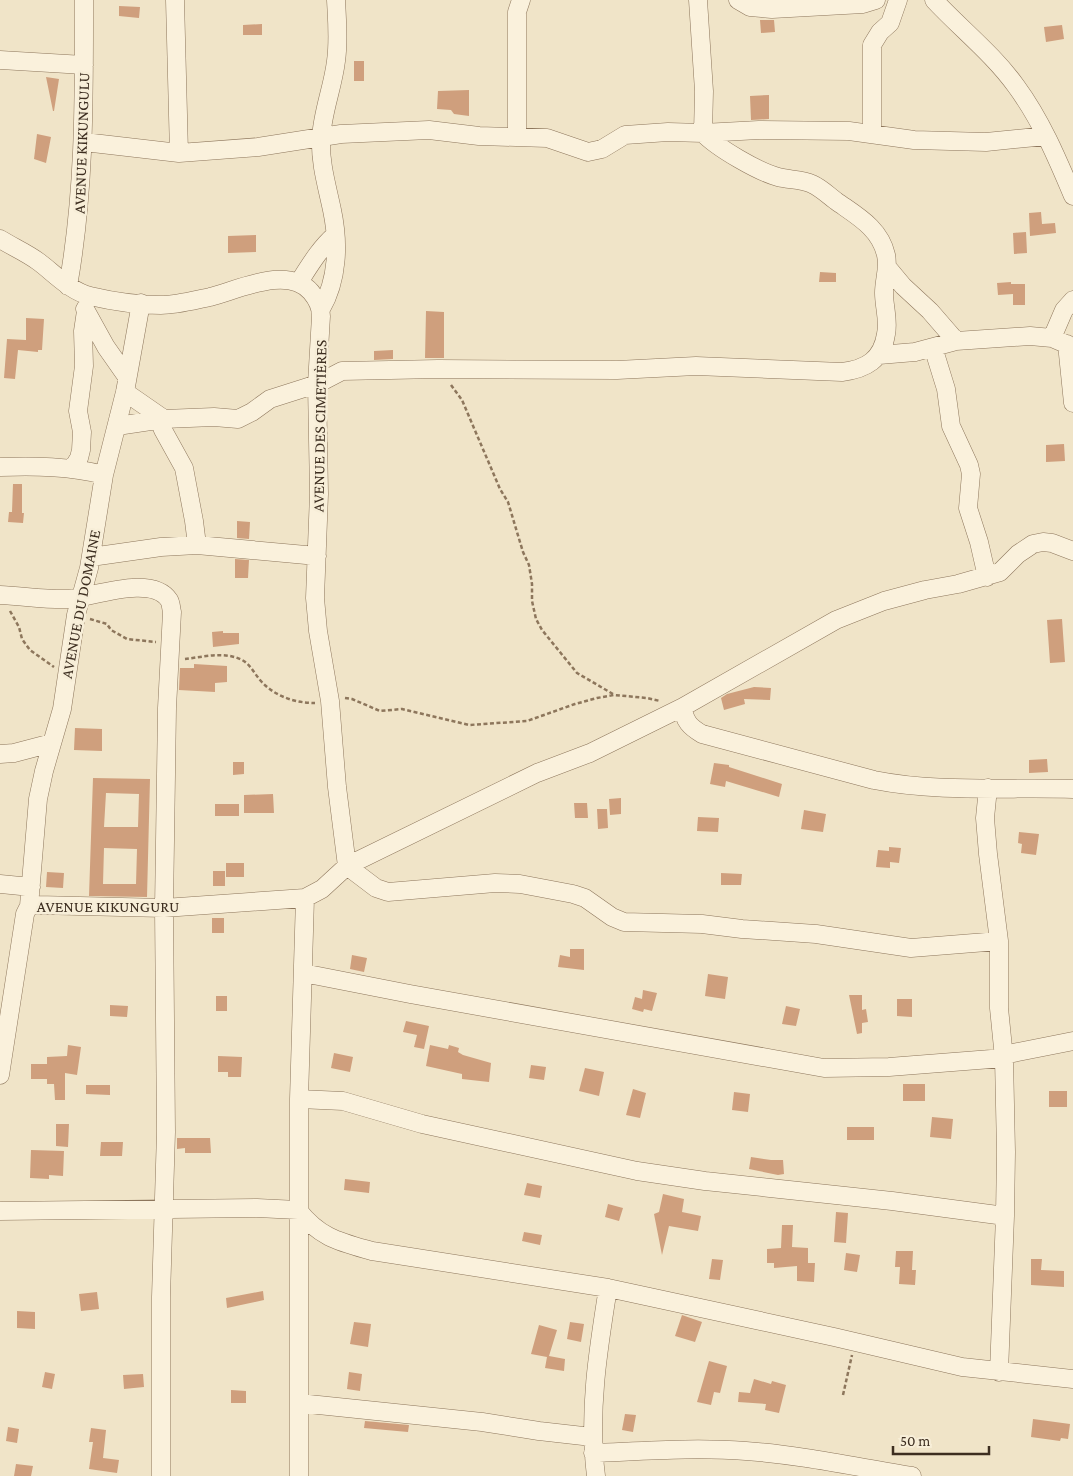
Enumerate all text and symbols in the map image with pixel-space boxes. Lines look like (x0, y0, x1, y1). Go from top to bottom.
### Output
street label: AVENUE KIKUNGULU (71, 72, 92, 214)
street label: AVENUE DES CIMETIÈRES (309, 340, 330, 512)
street label: AVENUE DU DOMAINE (58, 528, 103, 680)
street label: AVENUE KIKUNGURU (37, 898, 179, 915)
scale bar (893, 1424, 989, 1456)
text: 50 m (900, 1433, 930, 1449)

